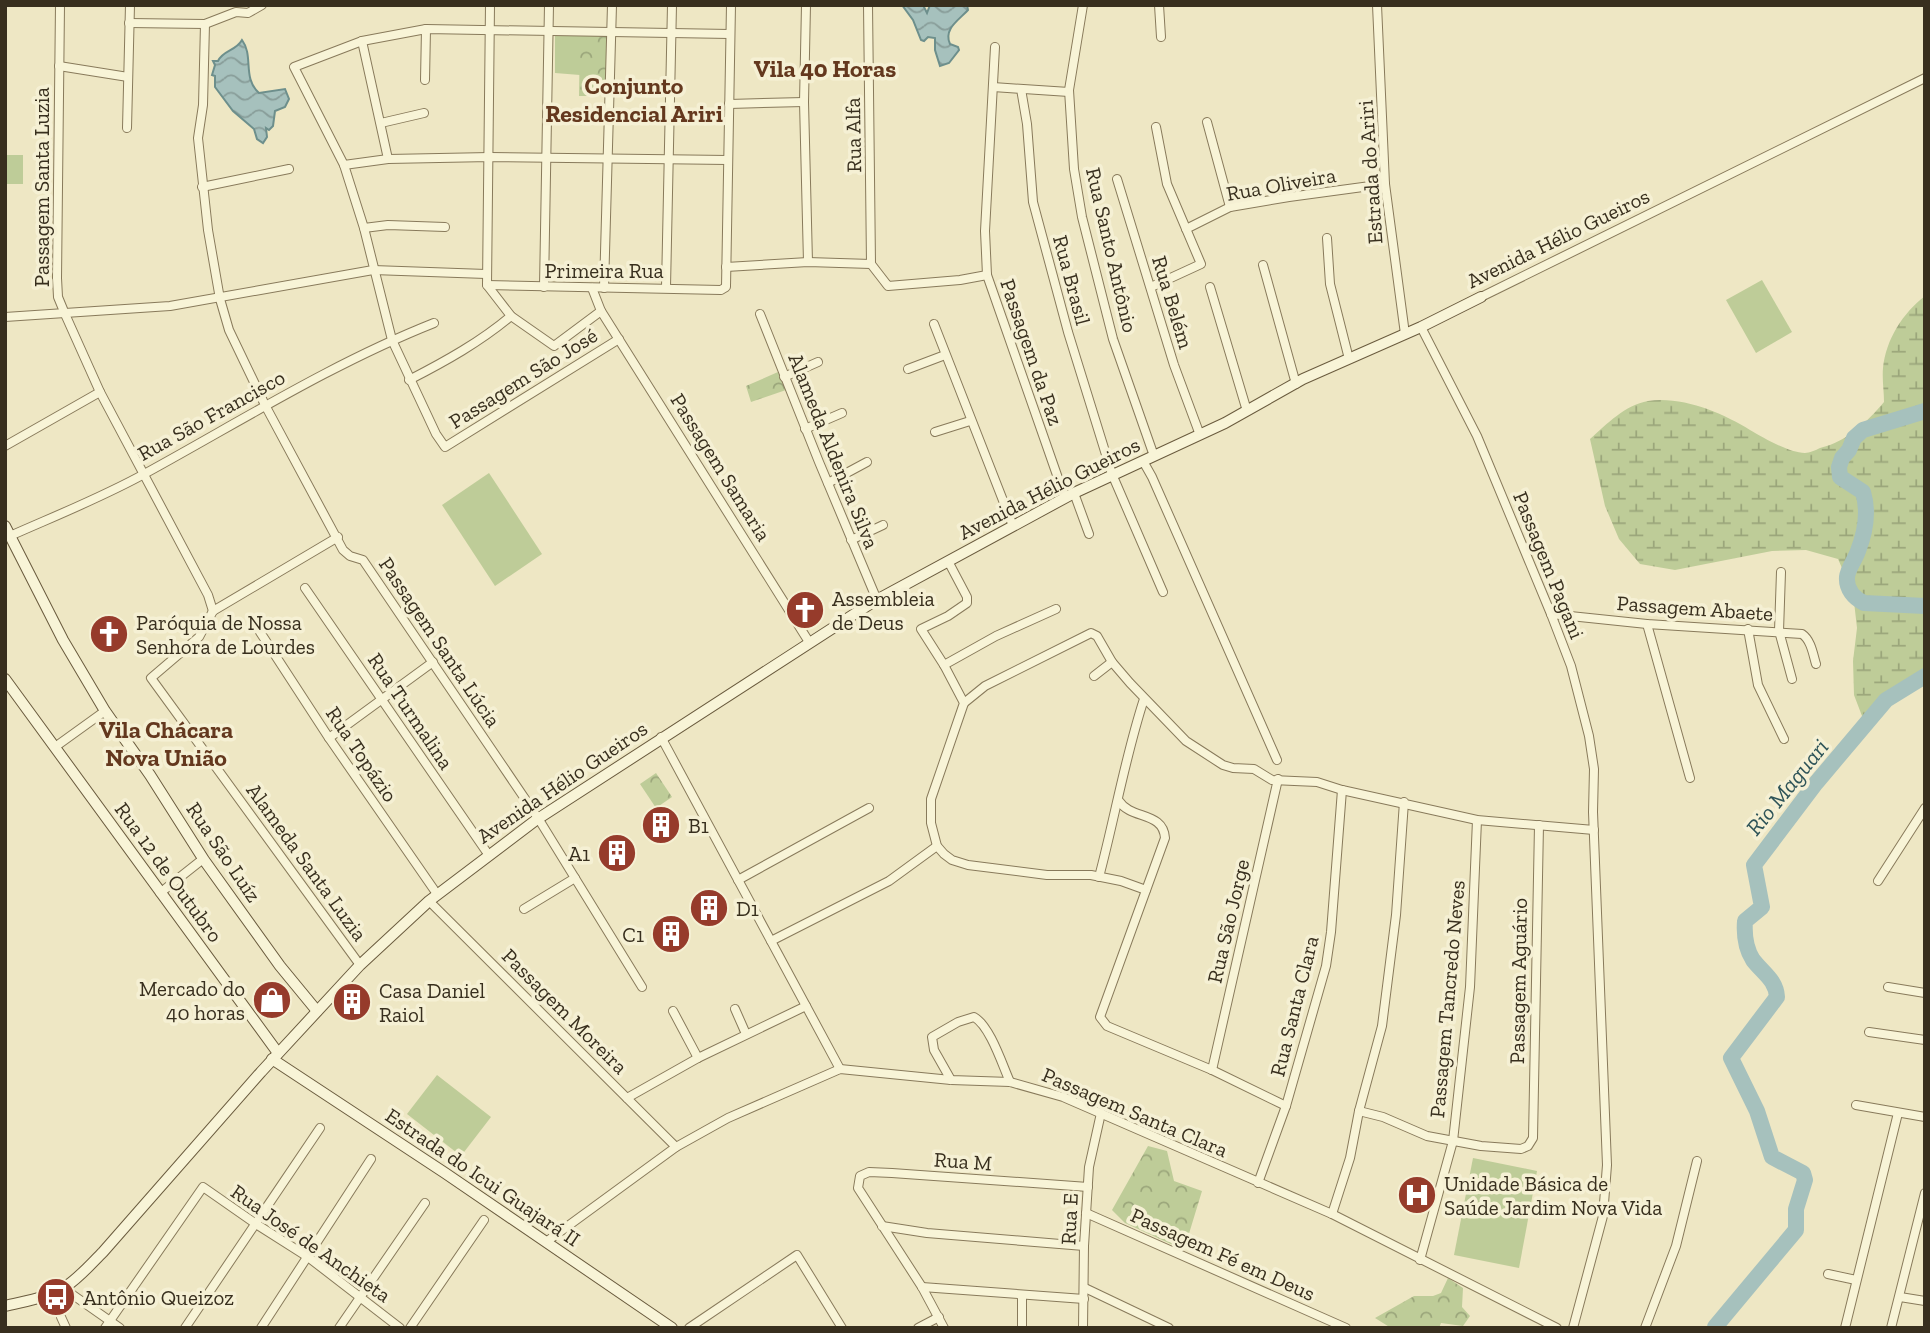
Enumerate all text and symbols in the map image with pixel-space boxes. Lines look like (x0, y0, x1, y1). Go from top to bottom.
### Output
district label: Vila 40 Horas (754, 54, 896, 83)
district label: Conjunto Residencial Ariri (545, 71, 723, 128)
street label: Passagem Santa Luzia (29, 87, 54, 287)
street label: Rua Alfa (840, 97, 866, 173)
street label: Estrada do Ariri (1352, 99, 1387, 245)
street label: Rua Oliveira (1224, 162, 1338, 206)
street label: Rua Santo Antônio (1081, 165, 1143, 335)
street label: Avenida Hélio Gueiros (1463, 183, 1653, 293)
street label: Rua Brasil (1048, 232, 1096, 328)
street label: Rua Belém (1147, 253, 1199, 351)
street label: Primeira Rua (544, 258, 664, 283)
street label: Passagem da Paz (995, 276, 1069, 429)
street label: Passagem São José (444, 322, 602, 434)
street label: Alameda Aldenira Silva (783, 350, 885, 552)
street label: Rua São Francisco (133, 364, 289, 466)
street label: Passagem Samaria (666, 389, 776, 545)
street label: Avenida Hélio Gueiros (954, 431, 1144, 545)
street label: Passagem Pagani (1508, 488, 1590, 642)
street label: Passagem Santa Lúcia (374, 552, 506, 732)
place label: Assembleia de Deus (832, 586, 935, 635)
church icon: Assembleia de Deus (784, 589, 826, 631)
street label: Passagem Abaete (1616, 590, 1774, 626)
place label: Paróquia de Nossa Senhora de Lourdes (136, 610, 315, 659)
church icon: Paróquia de Nossa Senhora de Lourdes (88, 613, 130, 655)
street label: Rua Turmalina (363, 648, 459, 774)
street label: Rua Topázio (321, 701, 403, 807)
district label: Vila Chácara Nova União (99, 715, 233, 772)
street label: Avenida Hélio Gueiros (472, 716, 652, 848)
water label: Rio Maguari (1740, 733, 1834, 841)
street label: Alameda Santa Luzia (241, 778, 373, 946)
street label: Rua 12 de Outubro (110, 797, 228, 947)
street label: Rua São Luíz (181, 797, 267, 907)
building icon: B1 (640, 804, 682, 846)
place label: B1 (688, 813, 709, 838)
building icon: A1 (596, 832, 638, 874)
place label: A1 (568, 841, 590, 866)
street label: Rua São Jorge (1202, 857, 1254, 985)
street label: Passagem Tancredo Neves (1424, 879, 1470, 1119)
building icon: D1 (688, 887, 730, 929)
place label: D1 (736, 896, 759, 921)
street label: Passagem Aguário (1504, 898, 1532, 1064)
building icon: C1 (650, 913, 692, 955)
place label: C1 (622, 922, 644, 947)
street label: Rua Santa Clara (1264, 933, 1324, 1079)
street label: Passagem Moreira (497, 943, 633, 1079)
place label: Mercado do 40 horas (139, 976, 245, 1025)
place label: Casa Daniel Raiol (379, 978, 485, 1027)
shop icon: Mercado do 40 horas (251, 979, 293, 1021)
building icon: Casa Daniel Raiol (331, 981, 373, 1023)
street label: Passagem Santa Clara (1038, 1062, 1232, 1162)
street label: Estrada do Icui Guajará II (380, 1103, 585, 1252)
street label: Rua M (933, 1147, 993, 1175)
place label: Unidade Básica de Saúde Jardim Nova Vida (1444, 1171, 1662, 1220)
hospital icon: Unidade Básica de Saúde Jardim Nova Vida (1396, 1174, 1438, 1216)
street label: Rua José de Anchieta (226, 1178, 396, 1308)
street label: Rua E (1055, 1192, 1083, 1246)
street label: Passagem Fé em Deus (1127, 1202, 1319, 1306)
bus stop icon: Antônio Queizoz (35, 1276, 77, 1318)
place label: Antônio Queizoz (83, 1285, 234, 1310)

